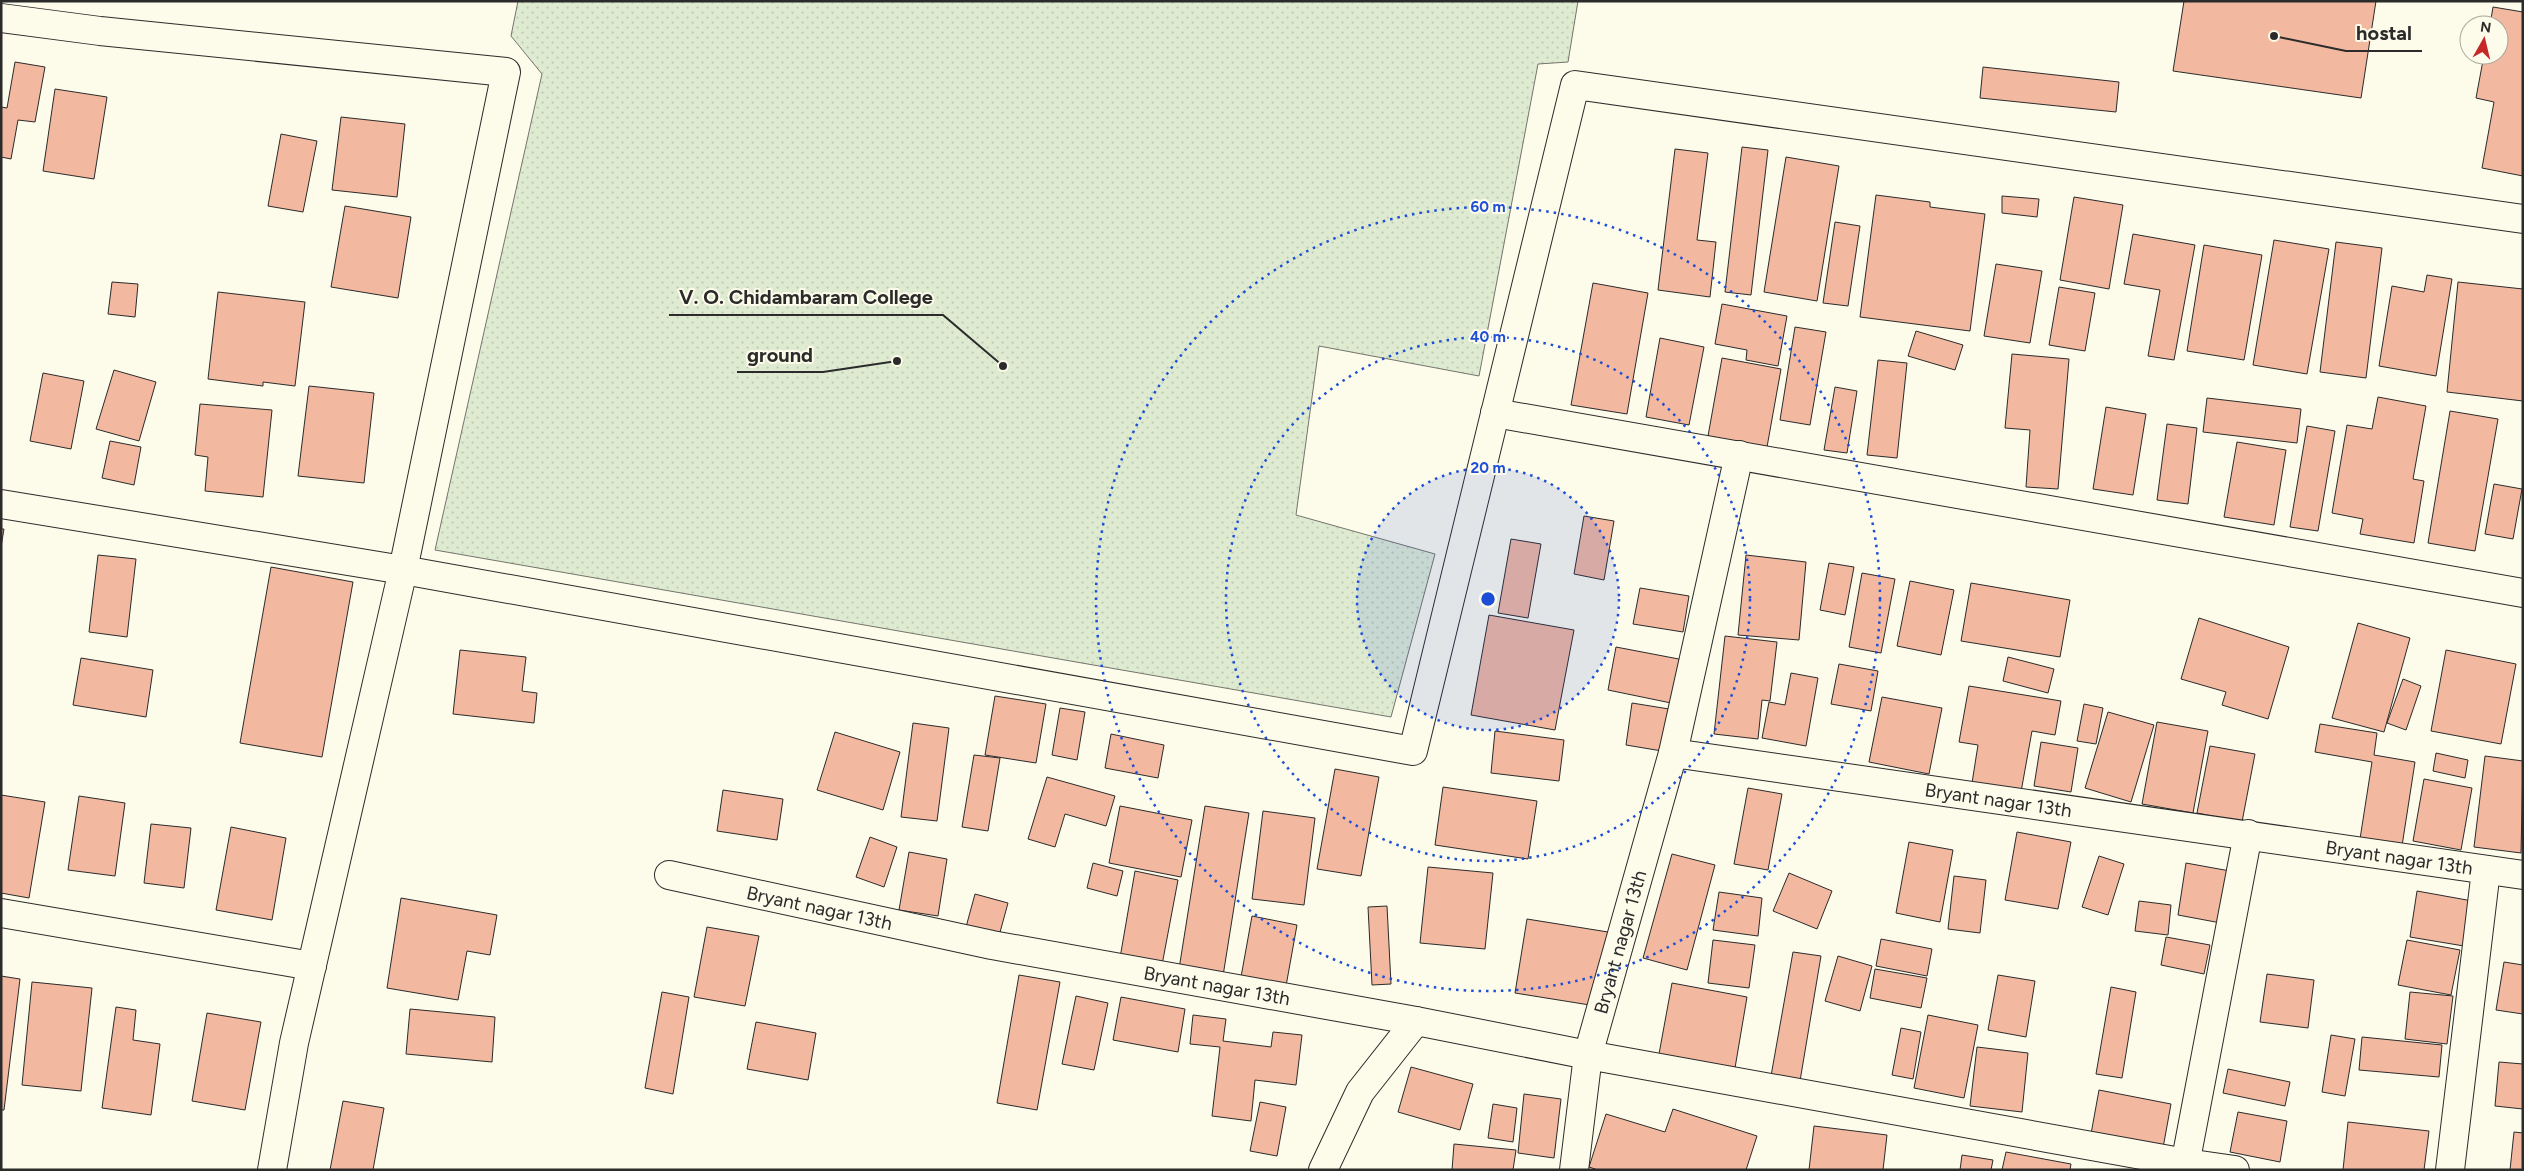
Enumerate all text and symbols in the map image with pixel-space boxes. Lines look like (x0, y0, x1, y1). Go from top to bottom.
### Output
north arrow (2459, 15, 2509, 65)
callout: hostal (2346, 16, 2422, 51)
text: N (2479, 18, 2492, 37)
text: hostal (2356, 21, 2412, 45)
text: 60 m (1470, 198, 1506, 216)
callout: V. O. Chidambaram College (669, 280, 943, 315)
text: V. O. Chidambaram College (679, 285, 933, 309)
text: 40 m (1470, 328, 1506, 346)
callout: ground (737, 337, 823, 372)
text: ground (747, 343, 813, 367)
text: 20 m (1470, 459, 1506, 477)
centre of rings (1479, 590, 1497, 608)
street label: Bryant nagar 13th (1923, 778, 2073, 822)
street label: Bryant nagar 13th (2324, 836, 2474, 880)
street label: Bryant nagar 13th (1589, 868, 1651, 1017)
street label: Bryant nagar 13th (744, 881, 894, 935)
street label: Bryant nagar 13th (1142, 961, 1292, 1010)

